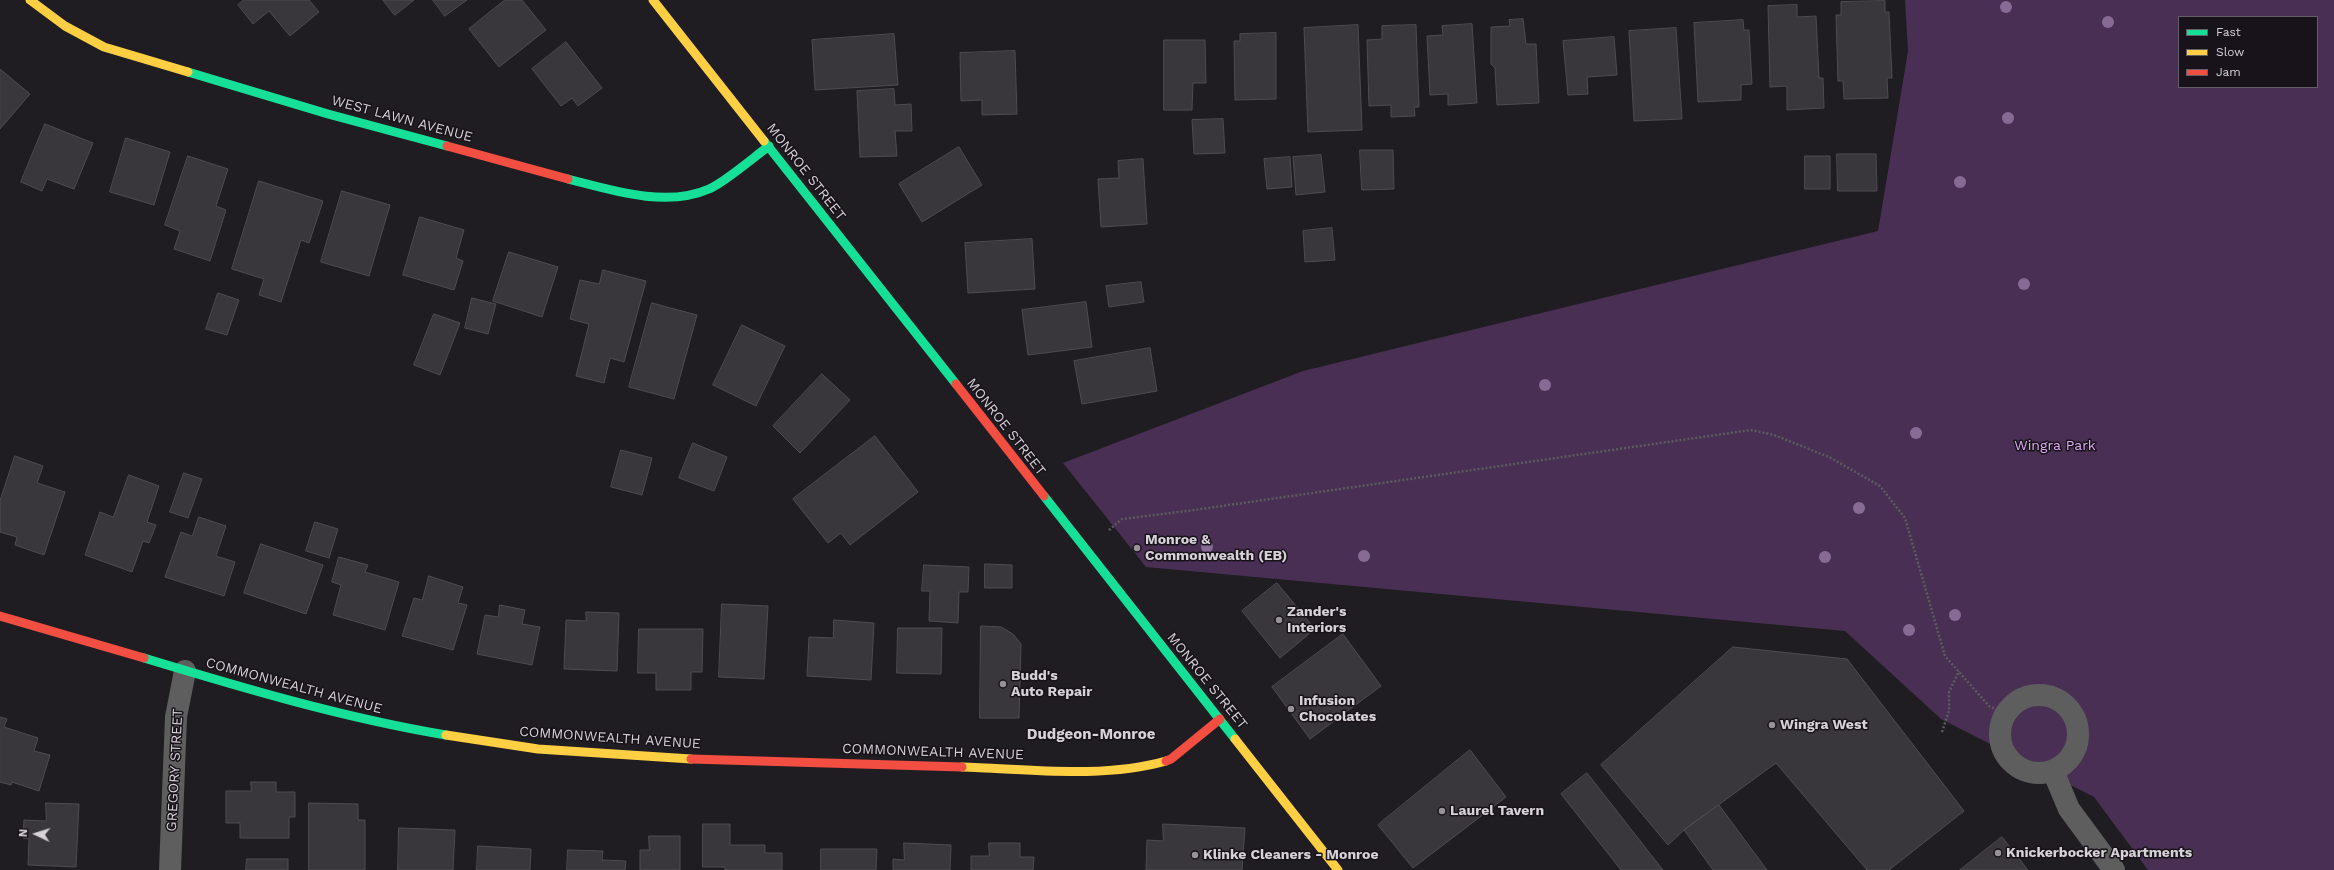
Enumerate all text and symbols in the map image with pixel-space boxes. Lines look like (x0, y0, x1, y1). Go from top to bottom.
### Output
legend (2178, 16, 2318, 88)
text: Fast (2216, 25, 2241, 39)
text: Slow (2216, 45, 2244, 59)
text: Jam (2216, 65, 2241, 79)
street label: WEST LAWN AVENUE (330, 92, 474, 146)
street label: MONROE STREET (763, 120, 849, 224)
street label: MONROE STREET (963, 375, 1049, 479)
park label: Wingra Park (2014, 438, 2096, 454)
place label: Monroe & Commonwealth (EB) (1145, 532, 1287, 564)
marker: Monroe & Commonwealth (EB) (1132, 543, 1142, 553)
place label: Zander's Interiors (1287, 604, 1346, 636)
marker: Zander's Interiors (1274, 615, 1284, 625)
street label: MONROE STREET (1163, 630, 1251, 732)
street label: COMMONWEALTH AVENUE (204, 654, 384, 718)
place label: Budd's Auto Repair (1011, 668, 1092, 700)
marker: Budd's Auto Repair (998, 679, 1008, 689)
place label: Infusion Chocolates (1299, 693, 1376, 726)
marker: Infusion Chocolates (1286, 704, 1296, 714)
street label: GREGORY STREET (163, 708, 187, 832)
place label: Wingra West (1780, 717, 1868, 733)
marker: Wingra West (1767, 720, 1777, 730)
street label: COMMONWEALTH AVENUE (519, 723, 701, 753)
district label: Dudgeon-Monroe (1027, 726, 1155, 744)
street label: COMMONWEALTH AVENUE (842, 740, 1024, 764)
place label: Laurel Tavern (1450, 803, 1544, 819)
marker: Laurel Tavern (1437, 806, 1447, 816)
north arrow (16, 814, 56, 854)
text: N (17, 829, 30, 838)
place label: Knickerbocker Apartments (2006, 845, 2192, 861)
place label: Klinke Cleaners - Monroe (1203, 847, 1379, 863)
marker: Knickerbocker Apartments (1993, 848, 2003, 858)
marker: Klinke Cleaners - Monroe (1190, 850, 1200, 860)

